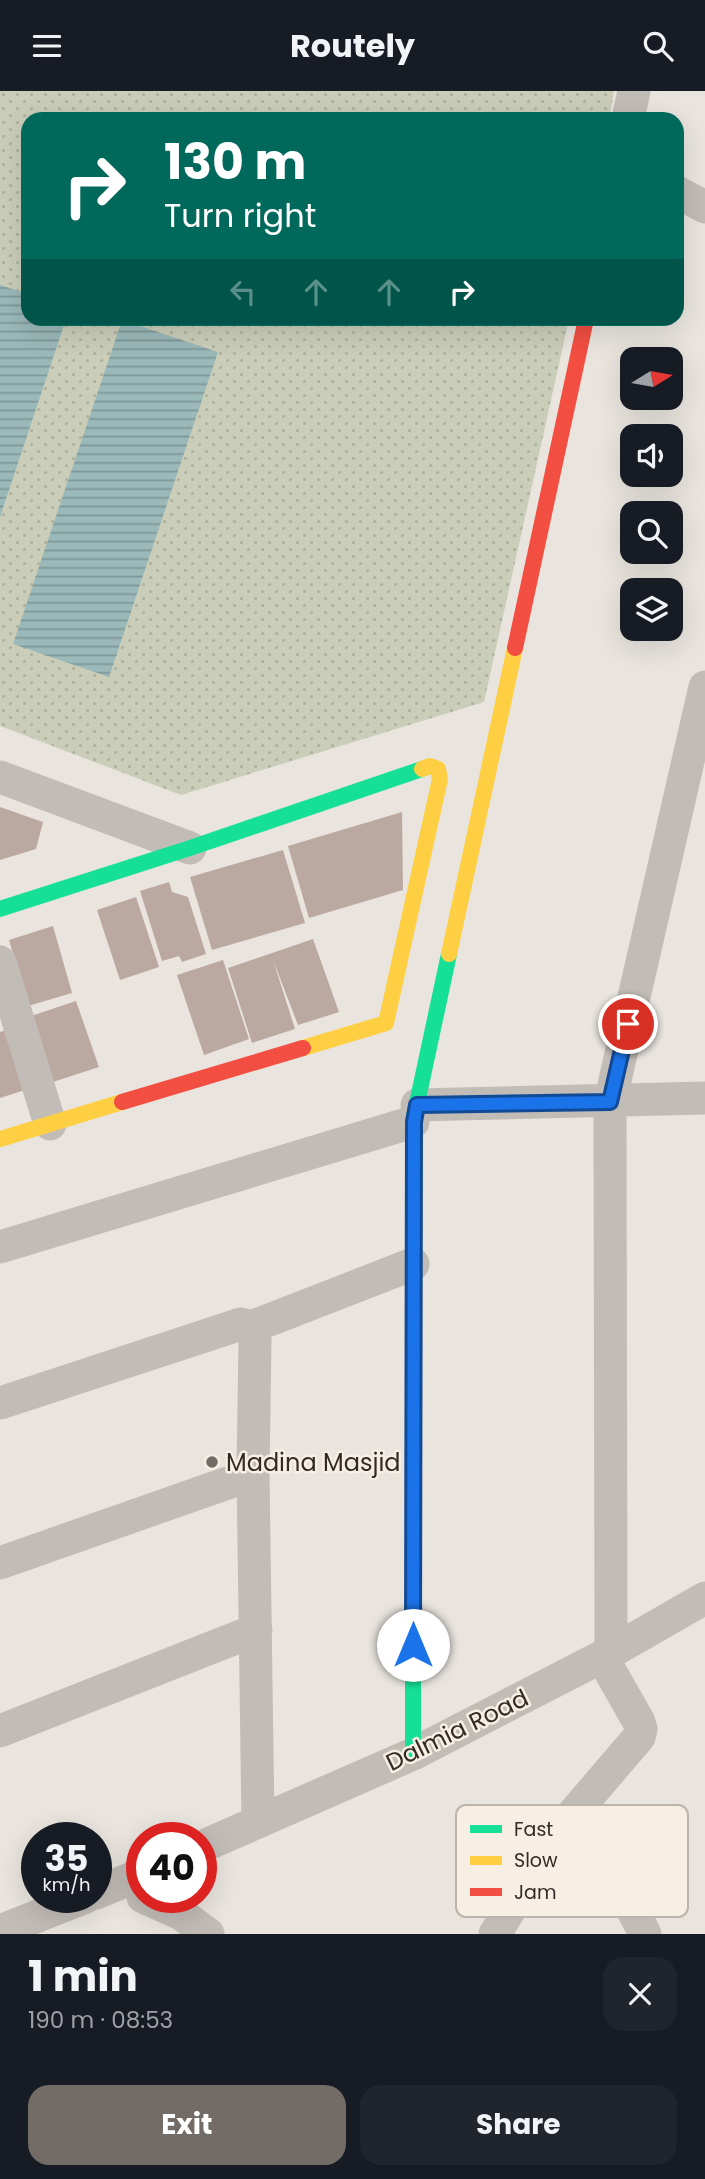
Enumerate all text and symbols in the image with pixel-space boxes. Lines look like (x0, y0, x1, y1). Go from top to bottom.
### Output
text: Routely (290, 23, 415, 68)
icon: menu (28, 27, 66, 65)
icon: search (639, 27, 677, 65)
text: 130 m (164, 128, 306, 196)
icon: right (49, 140, 140, 231)
text: Turn right (164, 193, 316, 238)
icon: left (224, 273, 262, 311)
icon: ahead (297, 273, 335, 311)
icon: ahead (370, 273, 408, 311)
icon: right (443, 273, 481, 311)
north arrow (620, 347, 682, 409)
map controls (620, 347, 683, 641)
button: sound (620, 424, 683, 487)
button: search (620, 501, 683, 564)
button: layers (620, 578, 683, 641)
pin (598, 994, 658, 1054)
icon: arrive (609, 1005, 647, 1043)
place label: Madina Masjid (226, 1446, 401, 1479)
marker: Madina Masjid (204, 1454, 220, 1470)
position arrow (376, 1608, 450, 1682)
street label: Dalmia Road (380, 1681, 534, 1779)
legend (456, 1805, 688, 1917)
text: Fast (514, 1816, 553, 1843)
speed limit sign: 40 (126, 1822, 217, 1913)
text: 35 (45, 1834, 88, 1883)
text: Slow (514, 1847, 558, 1874)
text: km/h (43, 1872, 90, 1897)
text: Jam (514, 1879, 556, 1906)
text: 1 min (28, 1947, 138, 2006)
button: close (603, 1957, 677, 2031)
text: 190 m · 08:53 (28, 2004, 173, 2036)
button: Exit (28, 2085, 346, 2165)
button: Share (360, 2085, 677, 2165)

